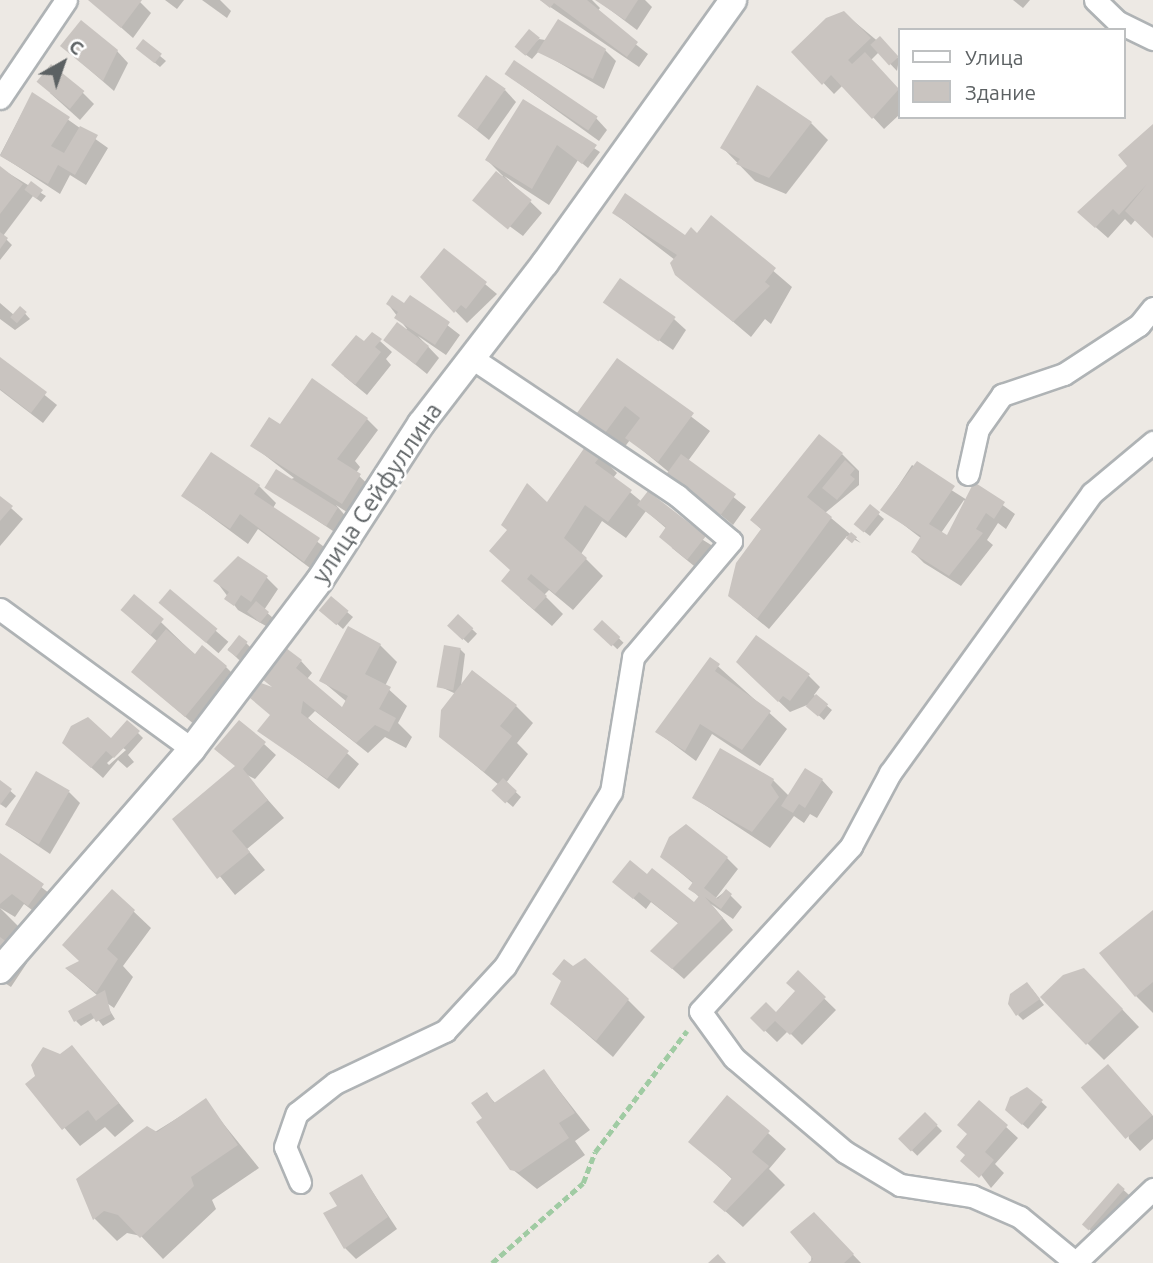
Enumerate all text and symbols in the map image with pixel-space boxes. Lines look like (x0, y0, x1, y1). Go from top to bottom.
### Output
north arrow (28, 28, 98, 98)
legend (898, 28, 1125, 119)
text: С (65, 35, 88, 59)
text: Улица (965, 45, 1023, 69)
text: Здание (965, 80, 1036, 104)
street label: улица Сейфуллина (306, 397, 448, 589)

